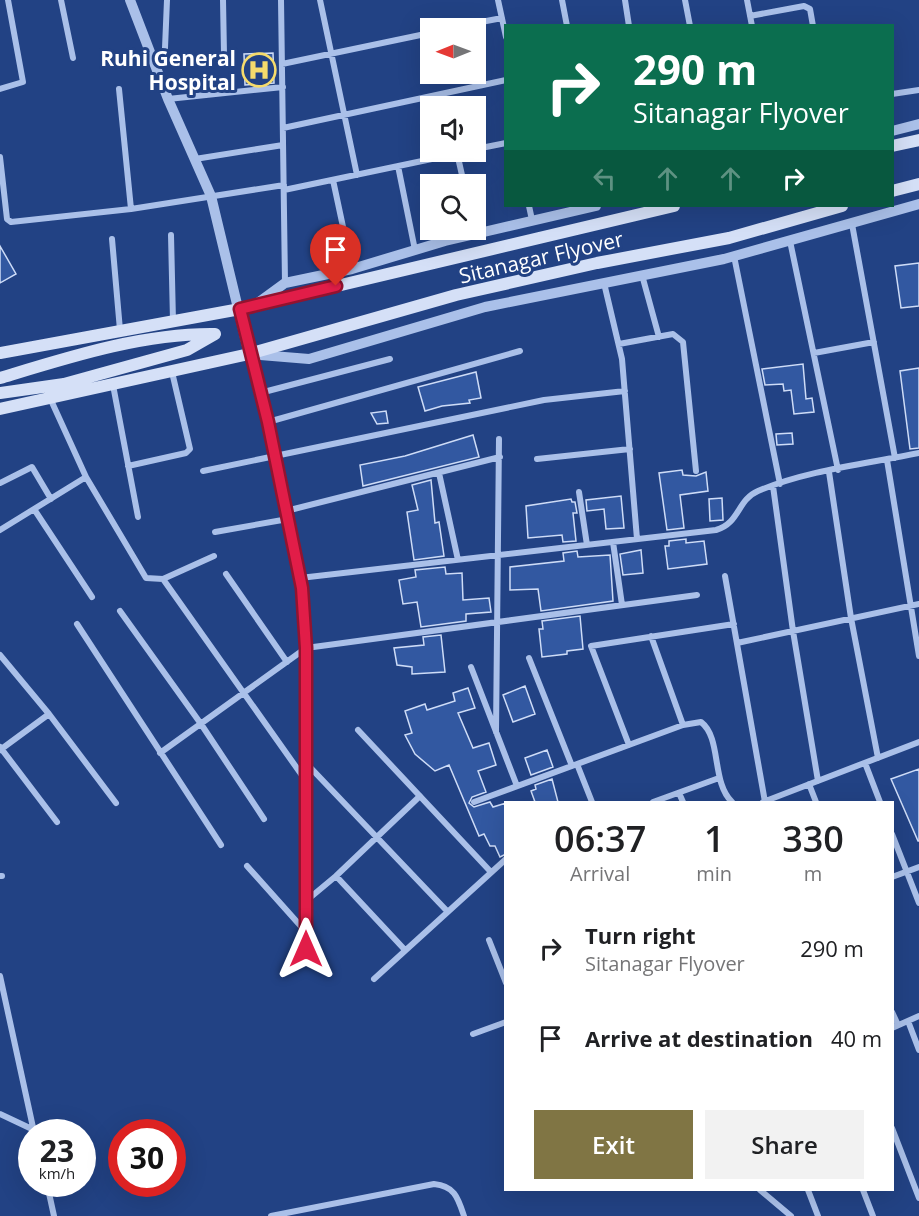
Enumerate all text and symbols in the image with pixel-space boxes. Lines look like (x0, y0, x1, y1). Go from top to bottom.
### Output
north arrow (420, 18, 486, 84)
map controls (420, 18, 486, 240)
text: 290 m (633, 40, 757, 97)
place label: Ruhi General Hospital (100, 44, 236, 96)
icon: right (534, 48, 612, 126)
hospital icon: Ruhi General Hospital (241, 52, 277, 88)
text: Sitanagar Flyover (633, 94, 849, 131)
button: sound (420, 96, 486, 162)
icon: left (588, 162, 621, 195)
icon: ahead (651, 162, 684, 195)
icon: ahead (714, 162, 747, 195)
icon: right (777, 162, 810, 195)
button: search (420, 174, 486, 240)
pin (310, 224, 361, 286)
street label: Sitanagar Flyover (456, 224, 626, 290)
icon: arrive (319, 233, 352, 266)
text: 06:37 (554, 814, 646, 863)
text: 1 (704, 814, 725, 863)
text: 330 (782, 814, 844, 863)
text: Arrival (570, 860, 630, 887)
text: min (696, 860, 732, 887)
text: m (804, 860, 822, 887)
position arrow (274, 917, 338, 981)
text: Turn right (585, 920, 696, 950)
icon: right (534, 932, 567, 965)
text: 290 m (800, 933, 864, 963)
text: Sitanagar Flyover (585, 950, 745, 977)
icon: arrive (534, 1022, 567, 1055)
text: Arrive at destination (585, 1023, 813, 1053)
text: 40 m (831, 1023, 882, 1053)
button: Exit (534, 1110, 693, 1179)
button: Share (705, 1110, 864, 1179)
speed limit sign: 30 (108, 1119, 186, 1197)
text: 23 (40, 1130, 74, 1171)
text: km/h (39, 1163, 75, 1183)

